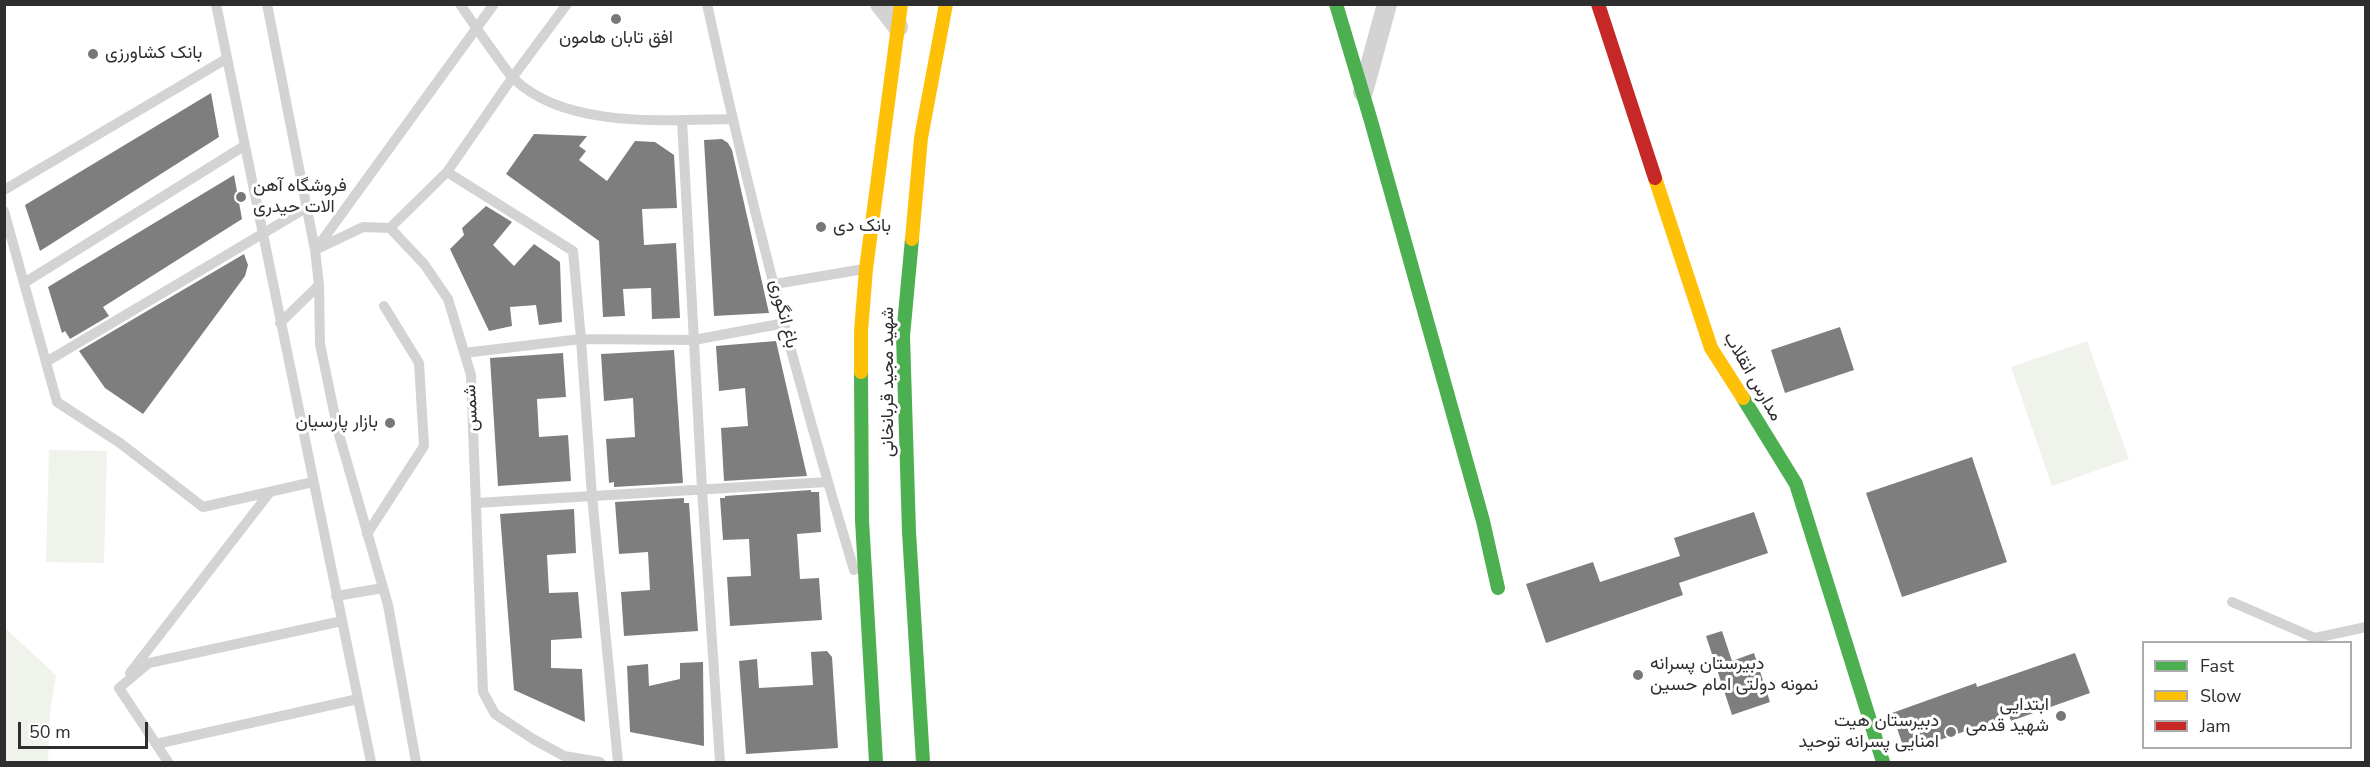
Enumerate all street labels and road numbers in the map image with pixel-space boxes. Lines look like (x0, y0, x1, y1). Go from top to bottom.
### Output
street label: باغ انگوری (764, 277, 802, 351)
street label: شهید مجید قربانخانی (878, 307, 900, 457)
street label: مدارس انقلاب (1718, 329, 1786, 425)
street label: شمس (460, 384, 484, 432)

